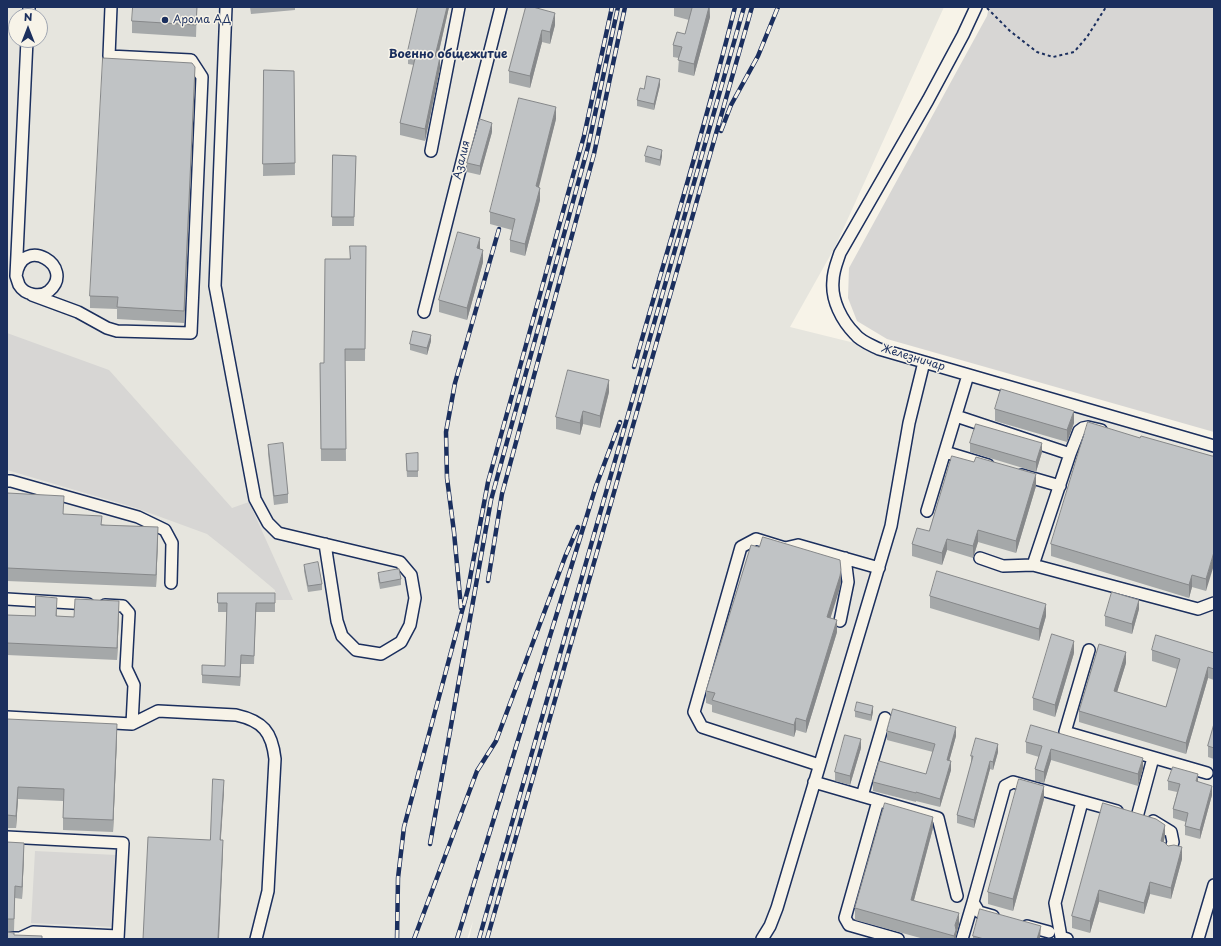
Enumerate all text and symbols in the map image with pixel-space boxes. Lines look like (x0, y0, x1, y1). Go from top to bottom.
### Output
north arrow (8, 8, 48, 48)
text: N (24, 8, 32, 25)
place label: Арома АД (173, 13, 231, 27)
marker: Арома АД (160, 15, 170, 25)
district label: Военно общежитие (388, 48, 508, 62)
street label: Азалия (451, 139, 473, 181)
street label: Железничар (879, 342, 947, 374)

